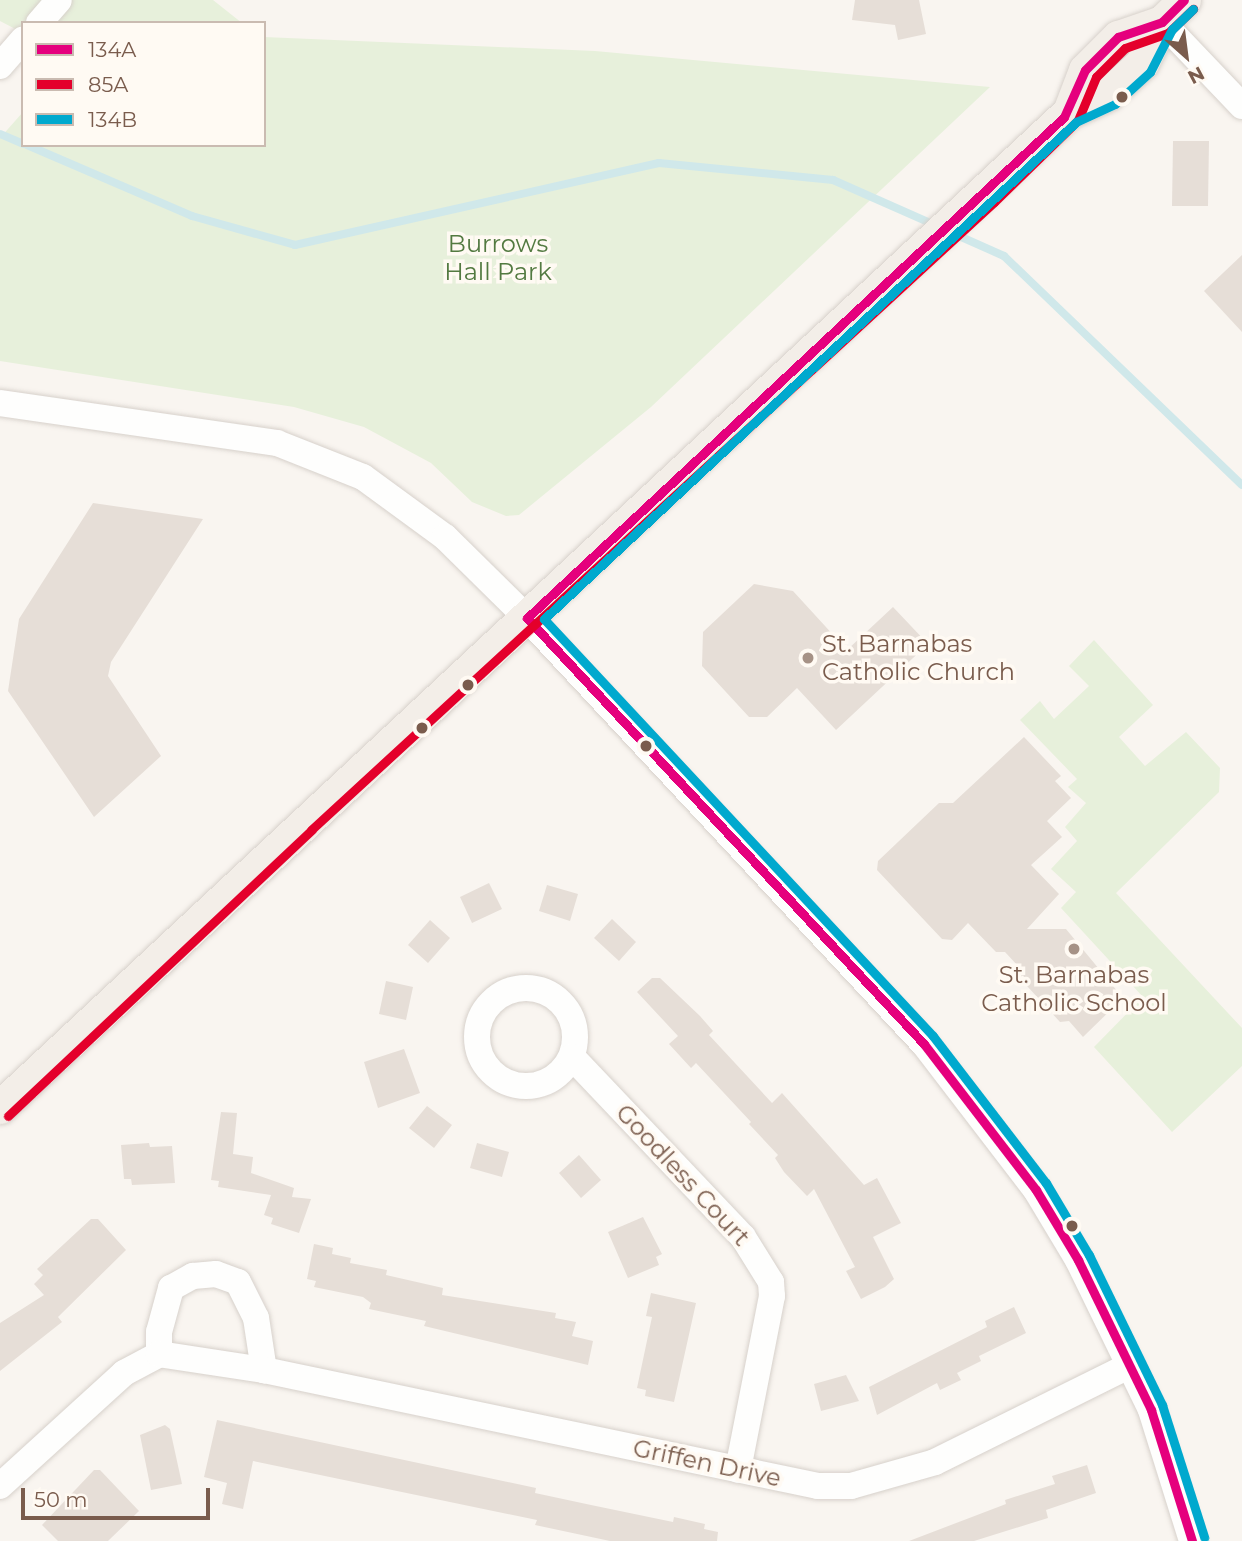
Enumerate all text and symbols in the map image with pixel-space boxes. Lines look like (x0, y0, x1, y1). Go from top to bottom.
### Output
legend (21, 21, 266, 147)
north arrow (1151, 21, 1221, 91)
text: 134A (88, 37, 136, 62)
text: N (1184, 61, 1208, 89)
text: 85A (88, 72, 128, 97)
unlabelled marker (1115, 90, 1129, 104)
text: 134B (88, 107, 137, 132)
park label: Burrows Hall Park (444, 230, 552, 286)
place label: St. Barnabas Catholic Church (822, 630, 1015, 686)
marker: St. Barnabas Catholic Church (800, 650, 816, 666)
unlabelled marker (461, 678, 475, 692)
unlabelled marker (415, 721, 429, 735)
unlabelled marker (639, 739, 653, 753)
marker: St. Barnabas Catholic School (1066, 941, 1082, 957)
place label: St. Barnabas Catholic School (981, 961, 1167, 1017)
street label: Goodless Court (610, 1098, 756, 1252)
unlabelled marker (1065, 1219, 1079, 1233)
street label: Griffen Drive (630, 1433, 784, 1493)
scale bar (24, 1474, 214, 1518)
text: 50 m (34, 1487, 88, 1512)

